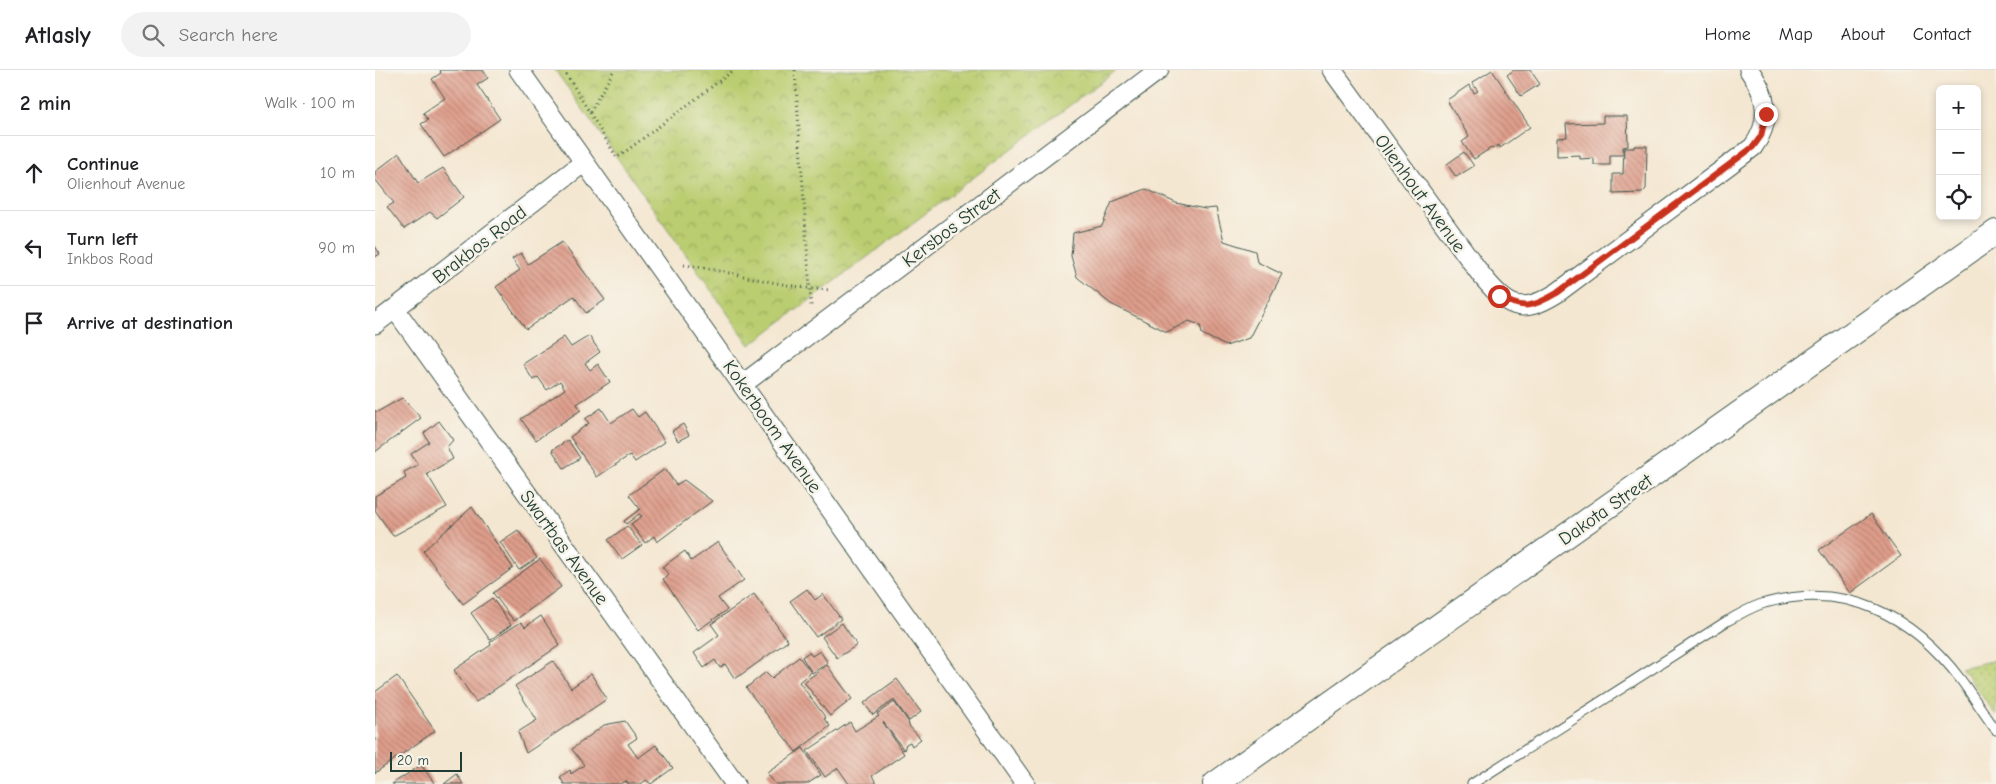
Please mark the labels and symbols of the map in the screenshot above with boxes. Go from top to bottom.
route end [1755,103,1778,126]
street label: Olienhout Avenue [1370,130,1470,257]
street label: Kersbos Street [898,183,1006,272]
street label: Brakbos Road [428,201,531,288]
route start [1488,285,1511,308]
street label: Kokerboom Avenue [718,356,826,497]
street label: Dakota Street [1555,469,1657,550]
street label: Swartbas Avenue [515,486,613,609]
scale bar [390,749,463,772]

